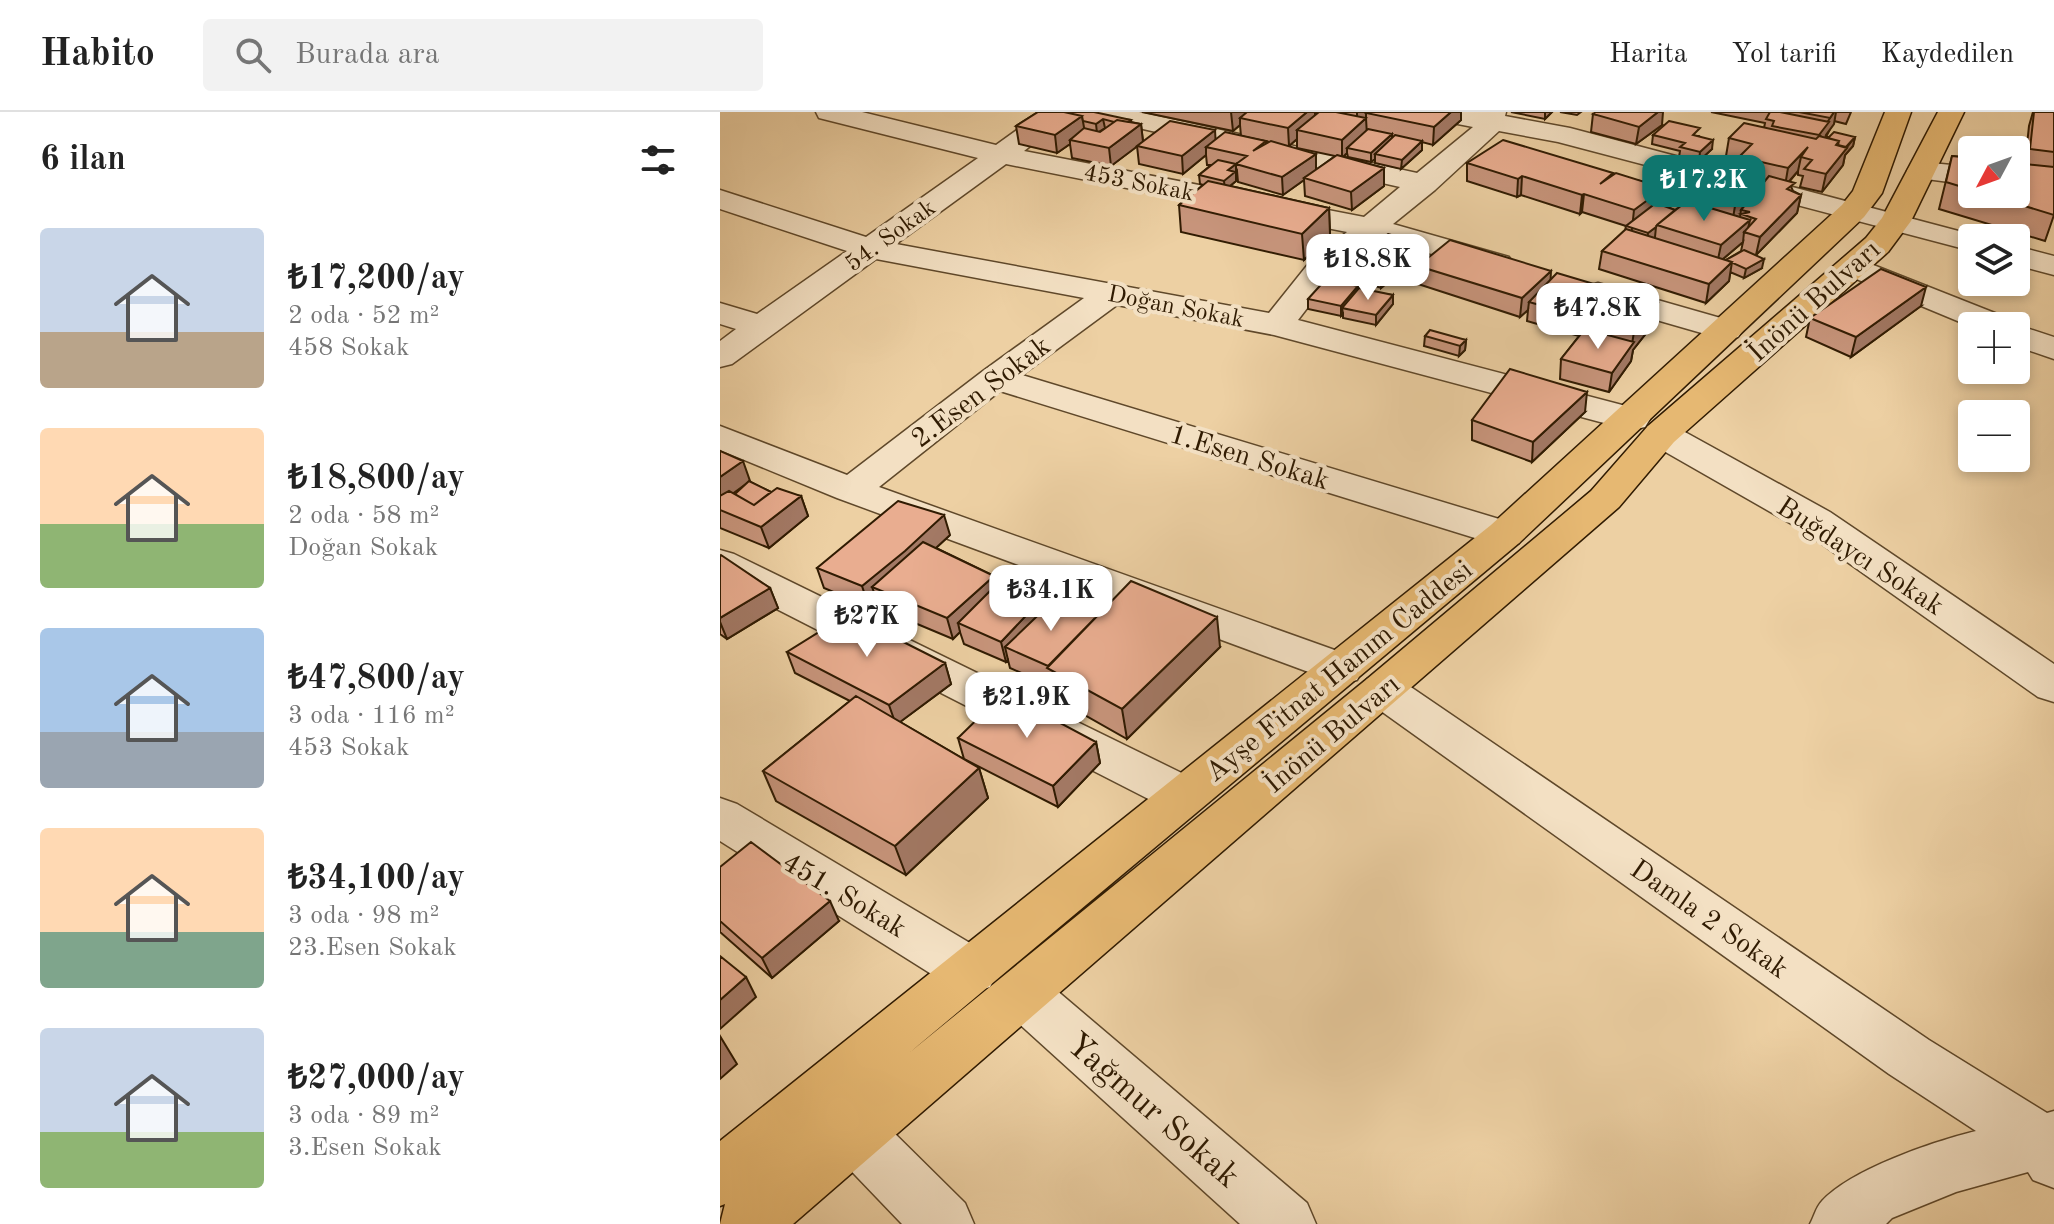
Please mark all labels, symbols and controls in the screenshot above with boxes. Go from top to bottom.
search box [203,19,763,91]
icon: search [231,33,275,77]
text: Habito [40,36,155,74]
text: Burada ara [295,40,440,70]
text: Harita [1609,41,1688,69]
text: Yol tarifi [1732,41,1837,69]
text: Kaydedilen [1881,41,2014,69]
north arrow [1958,136,2030,208]
map controls [1958,136,2030,472]
icon: filters [636,138,680,182]
text: 6 ilan [40,143,126,177]
pin: ₺17.2K [1639,155,1769,223]
street label: 453 Sokak [1081,161,1196,206]
text: ₺17.2K [1660,168,1748,194]
street label: 54. Sokak [842,196,941,277]
button: layers [1958,224,2030,296]
street label: İnönü Bulvarı [1741,233,1886,368]
pin: ₺18.8K [1303,234,1433,302]
text: ₺18.8K [1324,247,1412,273]
icon: home [104,260,200,356]
text: ₺17,200/ay [288,262,465,296]
street label: Doğan Sokak [1105,283,1246,333]
pin: ₺47.8K [1533,283,1663,351]
text: ₺47.8K [1554,296,1642,322]
text: 2 oda · 52 m² [288,303,439,329]
button: + [1958,312,2030,384]
street label: 2.Esen Sokak [907,332,1056,454]
text: 458 Sokak [288,335,409,361]
button: − [1958,400,2030,472]
street label: 1.Esen Sokak [1166,421,1332,496]
icon: home [104,460,200,556]
text: ₺18,800/ay [288,462,465,496]
street label: Buğdaycı Sokak [1771,493,1948,622]
text: 2 oda · 58 m² [288,503,439,529]
text: Doğan Sokak [288,535,438,561]
street label: Ayşe Fitnat Hanım Caddesi [1201,556,1478,788]
pin: ₺34.1K [986,565,1116,633]
text: ₺34.1K [1007,578,1095,604]
pin: ₺27K [820,591,914,659]
text: ₺27K [834,604,900,630]
icon: home [104,660,200,756]
text: ₺47,800/ay [288,662,465,696]
street label: İnönü Bulvarı [1258,668,1406,800]
pin: ₺21.9K [962,672,1092,740]
text: ₺21.9K [983,685,1071,711]
text: 3 oda · 116 m² [288,703,455,729]
text: 453 Sokak [288,735,409,761]
street label: 451. Sokak [777,849,910,944]
street label: Damla 2 Sokak [1624,856,1792,985]
icon: home [104,860,200,956]
text: ₺34,100/ay [288,862,465,896]
text: 3 oda · 98 m² [288,903,439,929]
text: 23.Esen Sokak [288,935,457,961]
street label: Yağmur Sokak [1059,1027,1245,1195]
icon: home [104,1060,200,1156]
text: ₺27,000/ay [288,1062,465,1096]
text: 3 oda · 89 m² [288,1103,439,1129]
text: 3.Esen Sokak [288,1135,442,1161]

